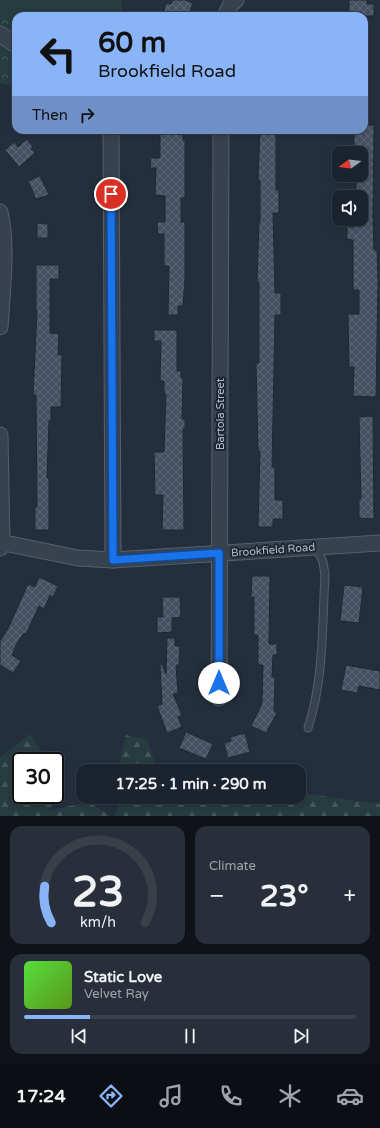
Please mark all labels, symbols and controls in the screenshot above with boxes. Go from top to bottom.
text: 60 m [98,26,166,60]
icon: left [32,28,84,80]
text: Brookfield Road [98,60,236,82]
icon: right [76,104,98,126]
text: Then [32,106,68,124]
north arrow [332,146,368,182]
map controls [332,146,368,226]
pin [94,177,128,211]
icon: arrive [100,183,122,205]
button: sound [332,190,368,226]
street label: Bartola Street [214,378,227,450]
street label: Brookfield Road [230,541,316,559]
position arrow [198,662,240,704]
speed limit sign: 30 [12,752,64,804]
text: 17:25 · 1 min · 290 m [116,775,266,793]
text: Climate [209,858,256,874]
text: 23 [71,868,124,918]
text: 23° [260,878,309,915]
text: − [209,883,225,909]
text: + [344,883,356,909]
text: km/h [80,914,115,931]
text: Static Love [84,968,162,986]
text: Velvet Ray [84,986,149,1002]
icon: previous [68,1025,90,1047]
icon: pause [179,1025,201,1047]
icon: next [290,1025,312,1047]
icon: directions [97,1082,125,1110]
icon: music [157,1082,185,1110]
icon: phone [217,1082,245,1110]
icon: climate [276,1082,304,1110]
icon: car [336,1082,364,1110]
text: 17:24 [16,1085,66,1107]

